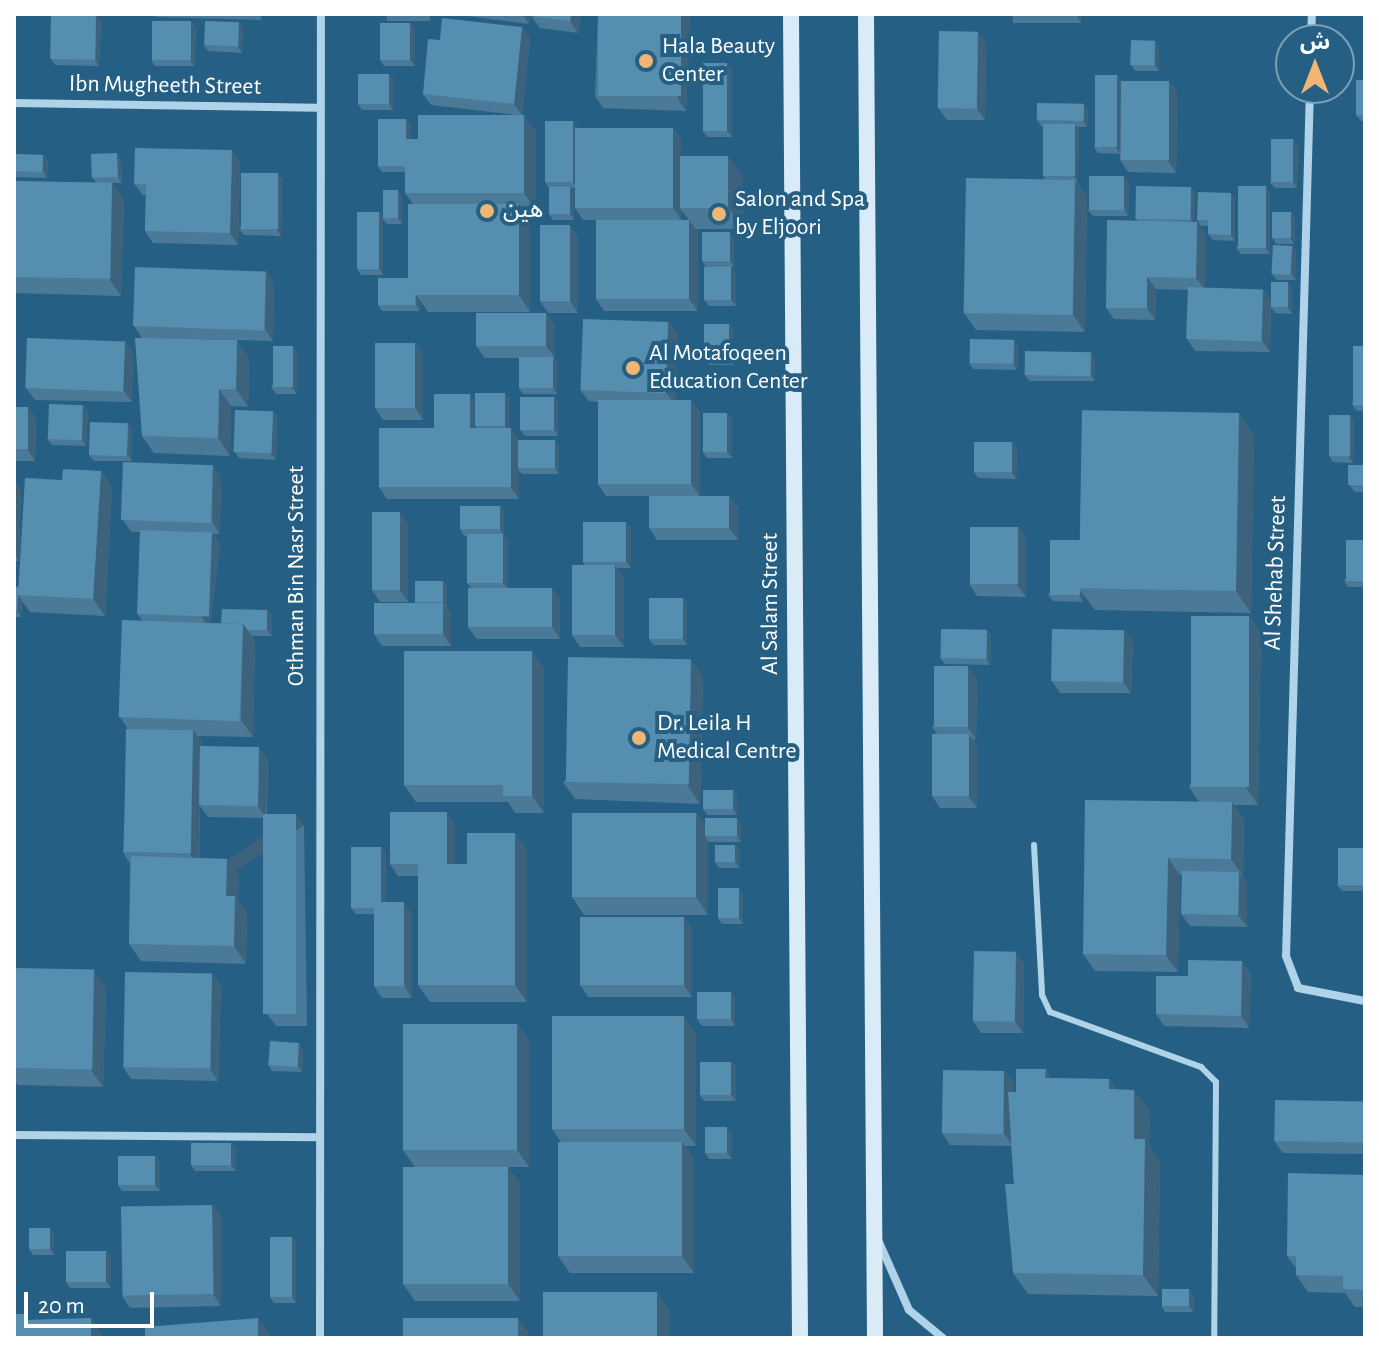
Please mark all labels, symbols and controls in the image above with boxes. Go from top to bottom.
north arrow [1275,24,1355,104]
text: ش [1300,31,1330,53]
place label: Hala Beauty Center [662,33,775,89]
marker: Hala Beauty Center [637,52,655,70]
street label: Ibn Mugheeth Street [69,70,261,102]
place label: Salon and Spa by Eljoori [735,186,865,242]
place label: هين [503,197,543,225]
marker: هين [478,202,496,220]
marker: Salon and Spa by Eljoori [710,205,728,223]
place label: Al Motafoqeen Education Center [649,340,808,396]
marker: Al Motafoqeen Education Center [624,359,642,377]
street label: Othman Bin Nasr Street [283,466,311,686]
street label: Al Shehab Street [1259,495,1293,651]
street label: Al Salam Street [757,533,785,675]
place label: Dr. Leila H Medical Centre [657,710,797,766]
marker: Dr. Leila H Medical Centre [628,727,650,749]
scale bar [28,1276,158,1326]
text: 20 m [38,1294,85,1318]

